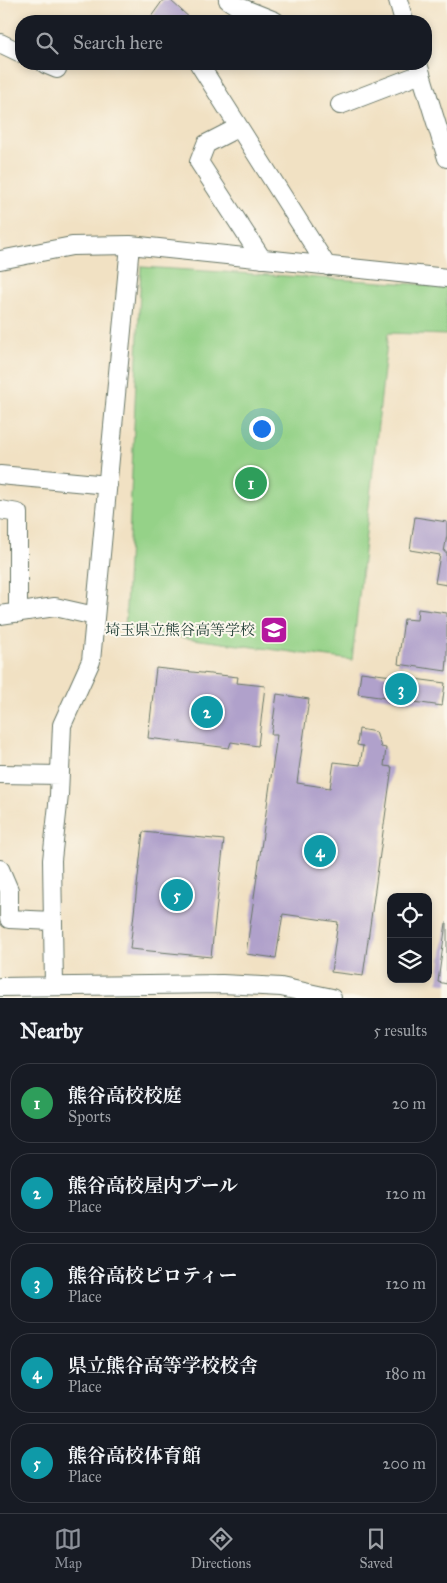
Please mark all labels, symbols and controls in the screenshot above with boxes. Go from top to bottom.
search box [15,15,432,70]
icon: search [33,29,61,57]
text: Search here [73,31,163,54]
your location [249,416,275,442]
pin: 1 [235,464,267,502]
school or university icon: 埼玉県立熊谷高等学校 [259,615,289,645]
place label: 埼玉県立熊谷高等学校 [105,621,255,639]
pin: 3 [385,670,417,708]
pin: 2 [191,693,223,731]
pin: 4 [304,832,336,870]
pin: 5 [161,876,193,914]
map controls [387,893,432,983]
button: locate [387,893,432,938]
button: layers [387,938,432,983]
text: Nearby [20,1018,83,1044]
text: 5 results [373,1021,427,1040]
text: 熊谷高校校庭 [68,1084,182,1107]
text: 1 [34,1094,40,1113]
text: 20 m [392,1094,426,1113]
text: Sports [68,1107,111,1126]
text: 熊谷高校屋内プール [68,1174,238,1197]
text: 2 [33,1184,41,1203]
text: 120 m [386,1184,426,1203]
text: Place [68,1197,102,1216]
text: 熊谷高校ピロティー [68,1264,237,1287]
text: 3 [34,1274,40,1293]
text: 120 m [386,1274,426,1293]
text: Place [68,1287,102,1306]
text: 県立熊谷高等学校校舎 [68,1354,258,1377]
text: 4 [33,1364,41,1383]
text: 180 m [385,1364,426,1383]
text: Place [68,1377,102,1396]
text: 熊谷高校体育館 [68,1444,201,1467]
text: 5 [33,1454,41,1473]
text: 200 m [383,1454,426,1473]
text: Place [68,1467,102,1486]
tab: Map [54,1525,82,1572]
tab: Directions [191,1525,251,1572]
tab: Saved [360,1525,393,1572]

